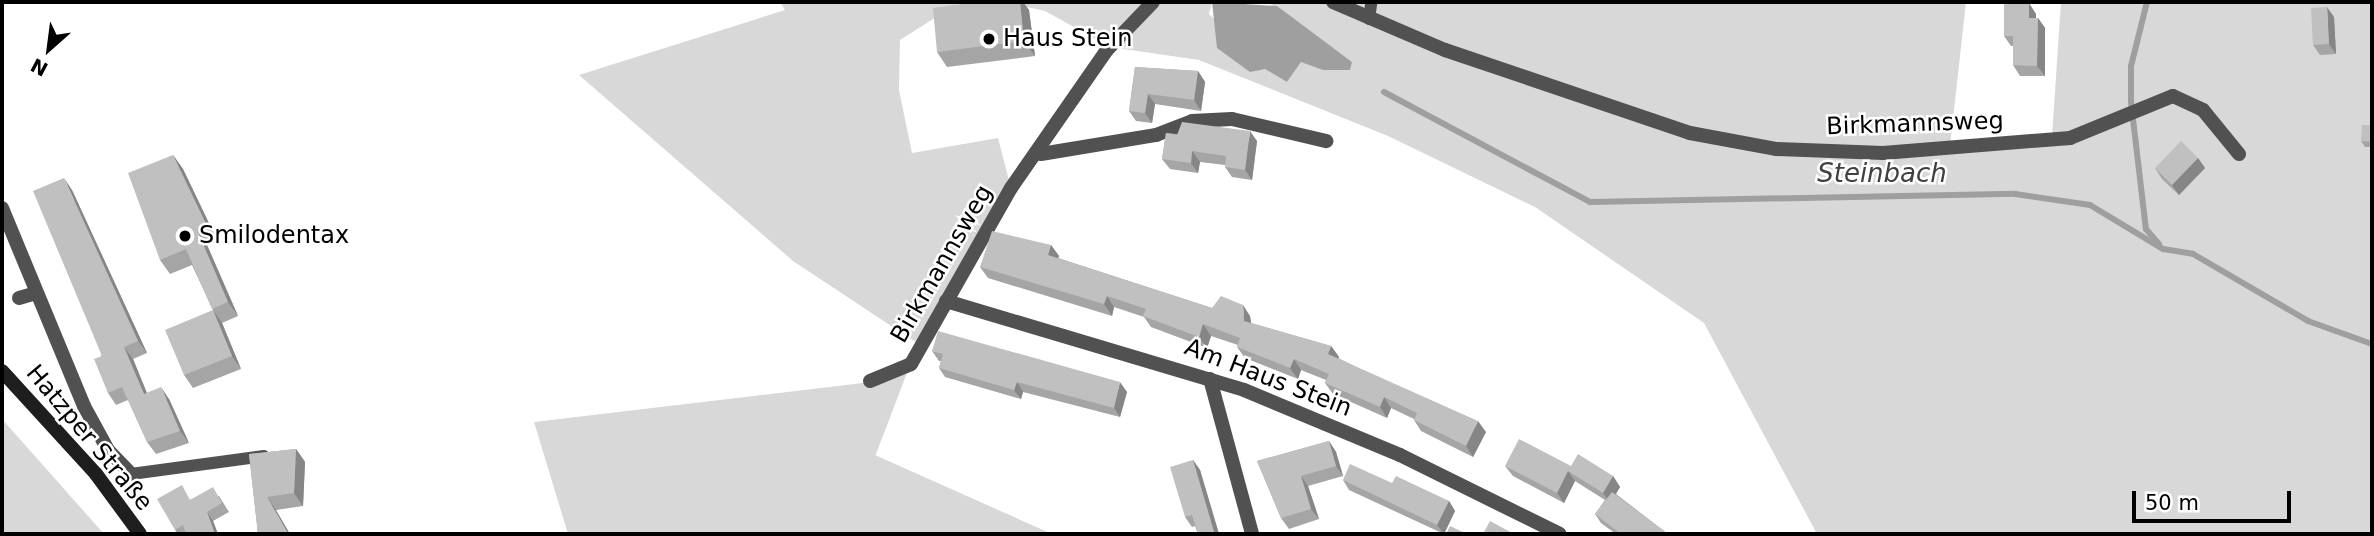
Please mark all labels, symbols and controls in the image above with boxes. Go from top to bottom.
north arrow [14,14,84,84]
place label: Haus Stein [1003,25,1132,53]
marker: Haus Stein [981,31,997,47]
text: N [27,54,51,81]
street label: Birkmannsweg [1826,107,2004,141]
water label: Steinbach [1817,158,1947,190]
street label: Birkmannsweg [885,180,999,348]
place label: Smilodentax [199,222,349,250]
marker: Smilodentax [177,228,193,244]
street label: Am Haus Stein [1180,333,1356,423]
street label: Hatzper Straße [20,359,158,517]
scale bar [2136,476,2295,520]
text: 50 m [2145,491,2199,515]

